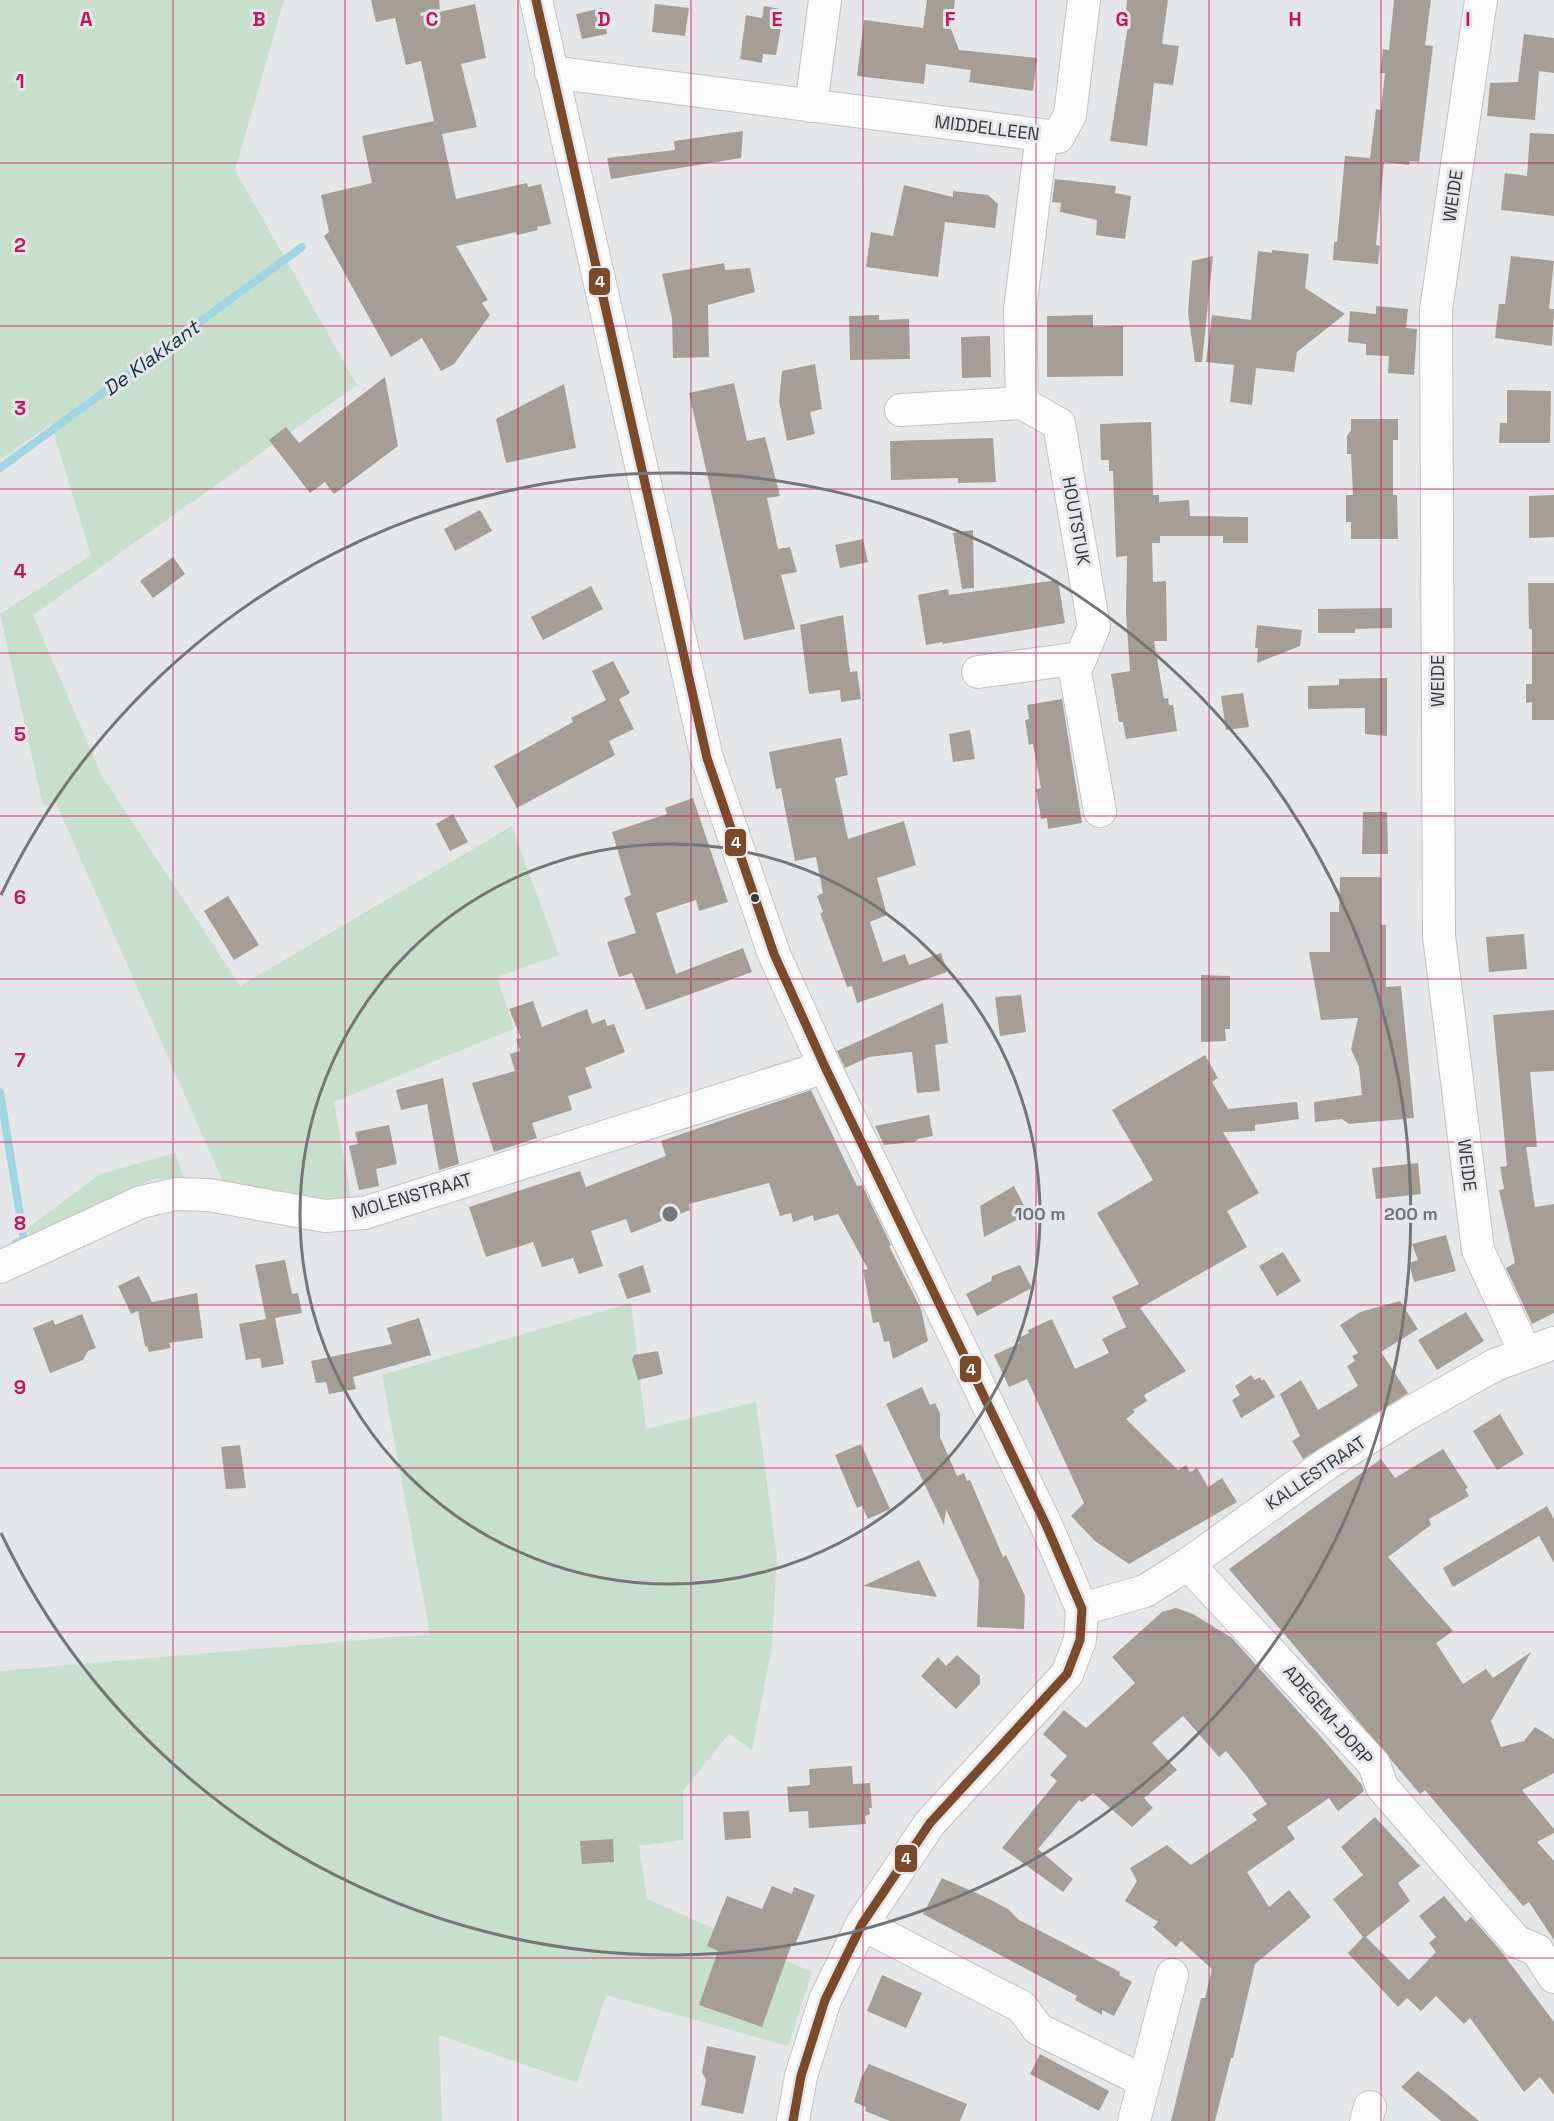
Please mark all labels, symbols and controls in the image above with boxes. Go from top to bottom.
text: A [80,6,93,32]
text: B [252,6,266,32]
text: C [426,6,439,32]
text: D [597,6,611,32]
text: E [771,6,783,32]
text: F [945,6,956,32]
text: G [1115,6,1129,32]
text: H [1288,6,1302,32]
text: I [1465,6,1471,32]
text: 1 [15,68,25,94]
street label: MIDDELLEEN [933,110,1041,145]
street label: WEIDE [1437,168,1468,223]
text: 2 [14,232,26,258]
line badge: 4 [588,267,611,296]
text: 4 [595,271,605,292]
water label: De Klakkant [98,313,206,402]
text: 3 [14,395,26,421]
street label: HOUTSTUK [1057,475,1096,567]
text: 4 [14,558,27,584]
street label: WEIDE [1426,655,1449,707]
text: 5 [14,721,26,747]
line badge: 4 [724,828,747,857]
text: 4 [731,832,741,853]
text: 6 [14,884,26,910]
unlabelled marker [749,892,761,904]
text: 7 [14,1047,26,1073]
street label: WEIDE [1453,1138,1482,1192]
street label: MOLENSTRAAT [349,1167,475,1224]
text: 100 m [1014,1202,1066,1225]
text: 200 m [1384,1202,1438,1225]
centre of rings [660,1204,680,1224]
text: 8 [14,1210,26,1236]
line badge: 4 [959,1355,982,1383]
text: 4 [966,1359,976,1380]
text: 9 [14,1374,26,1400]
street label: KALLESTRAAT [1261,1430,1371,1515]
street label: ADEGEM-DORP [1279,1660,1378,1770]
line badge: 4 [894,1844,918,1873]
text: 4 [901,1848,911,1869]

